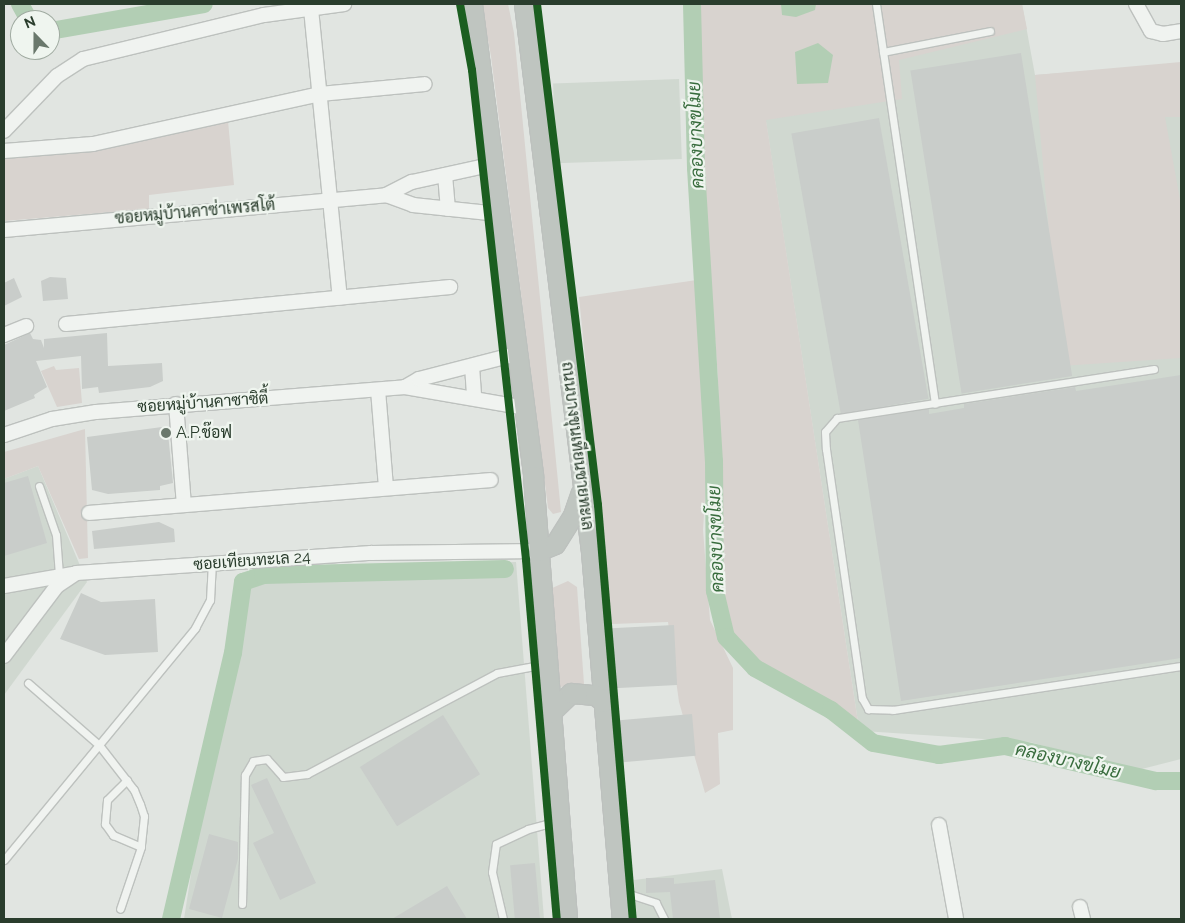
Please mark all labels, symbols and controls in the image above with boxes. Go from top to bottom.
north arrow [10,10,60,60]
text: N [22,13,38,31]
water label: คลองบางขโมย [683,81,709,189]
street label: ซอยหมู่บ้านคาซ่าเพรสโต้ [114,195,276,229]
street label: ถนนบางขุนเทียนชายทะเล [557,361,597,531]
street label: ซอยหมู่บ้านคาซาซิตี้ [137,389,269,417]
place label: A.P.ช๊อฟ [176,423,232,443]
marker: A.P.ช๊อฟ [160,427,172,439]
water label: คลองบางขโมย [703,485,729,593]
street label: ซอยเทียนทะเล 24 [193,547,311,575]
water label: คลองบางขโมย [1013,738,1123,784]

